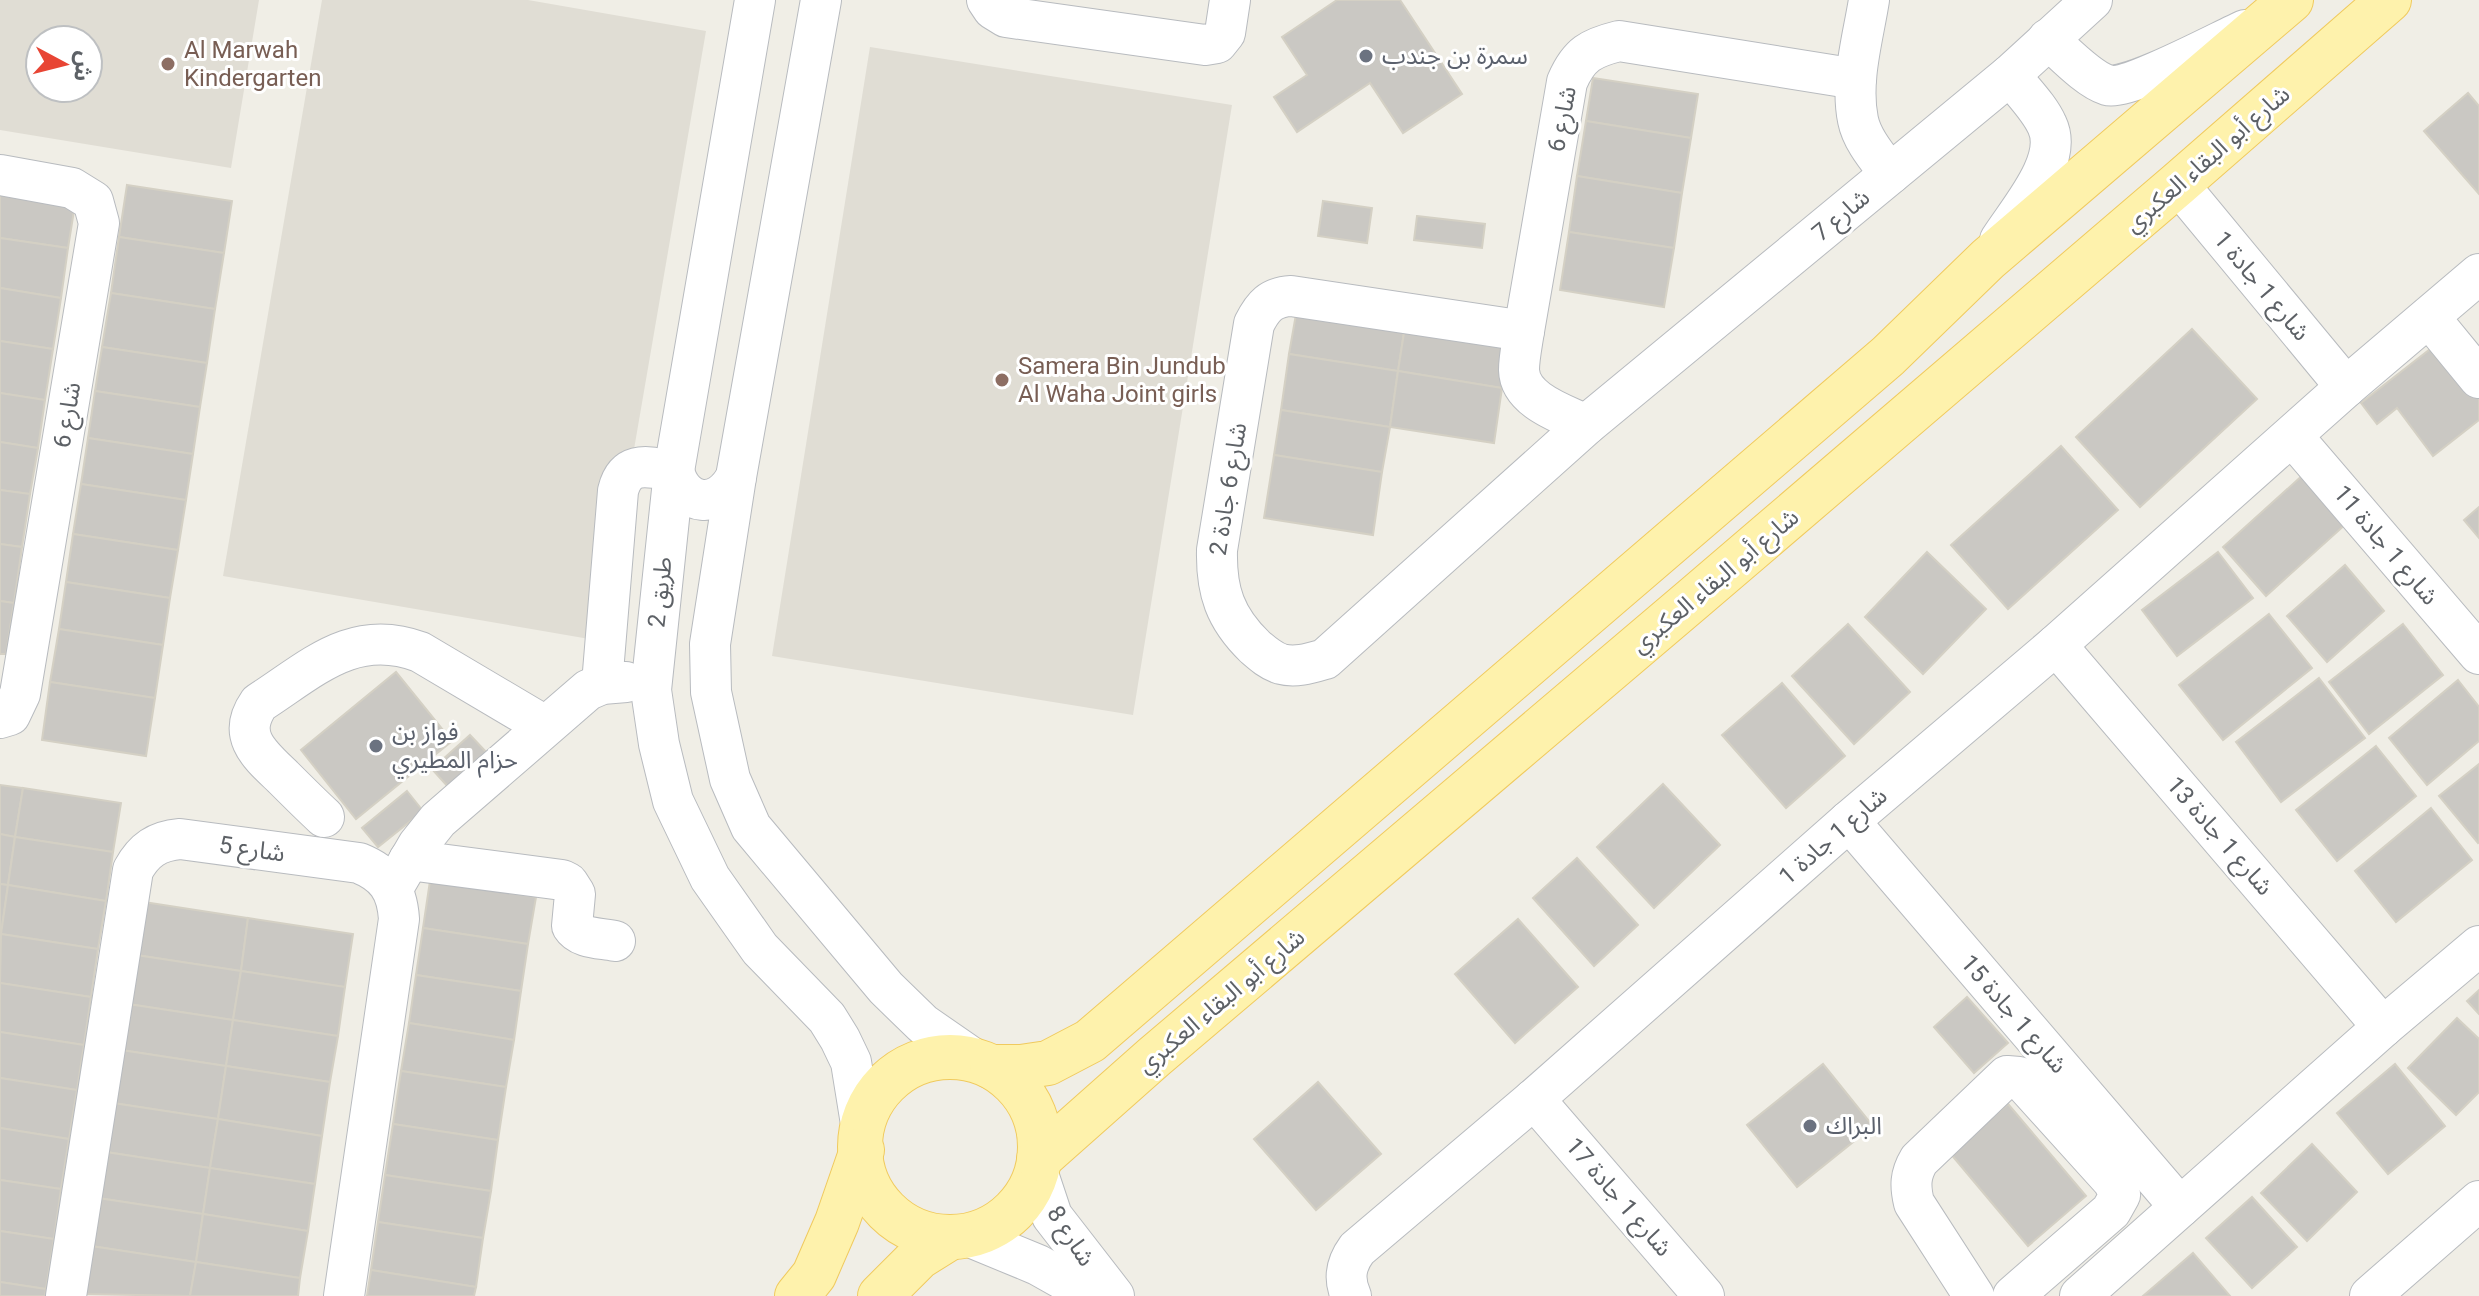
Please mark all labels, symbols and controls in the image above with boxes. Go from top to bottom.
north arrow [24,24,104,104]
place label: Al Marwah Kindergarten [184,36,321,92]
place label: سمرة بن جندب [1382,42,1528,70]
marker: سمرة بن جندب [1357,47,1375,65]
text: ش [69,50,98,83]
marker: Al Marwah Kindergarten [159,55,177,73]
street label: شارع أبو البقاء العكبري [2117,78,2298,242]
street label: شارع 6 [1542,84,1585,155]
street label: شارع 7 [1807,183,1877,249]
street label: شارع 1 جادة 1 [2206,226,2316,348]
place label: Samera Bin Jundub Al Waha Joint girls [1018,352,1226,408]
marker: Samera Bin Jundub Al Waha Joint girls [993,371,1011,389]
street label: شارع 6 [47,380,89,451]
street label: شارع 6 جادة 2 [1204,421,1255,558]
street label: شارع 1 جادة 11 [2326,480,2444,612]
street label: شارع أبو البقاء العكبري [1624,501,1807,663]
street label: طريق 2 [642,555,679,629]
place label: فواز بن حزام المطيري [392,718,518,779]
marker: فواز بن حزام المطيري [367,737,385,755]
street label: شارع 1 جادة 13 [2159,771,2279,903]
street label: شارع 1 جادة 1 [1773,781,1895,893]
street label: شارع 5 [217,831,287,870]
street label: شارع أبو البقاء العكبري [1130,921,1313,1083]
street label: شارع 1 جادة 15 [1953,949,2073,1081]
place label: البراك [1826,1112,1882,1140]
marker: البراك [1801,1117,1819,1135]
street label: شارع 1 جادة 17 [1558,1132,1678,1264]
street label: شارع 8 [1039,1201,1101,1273]

